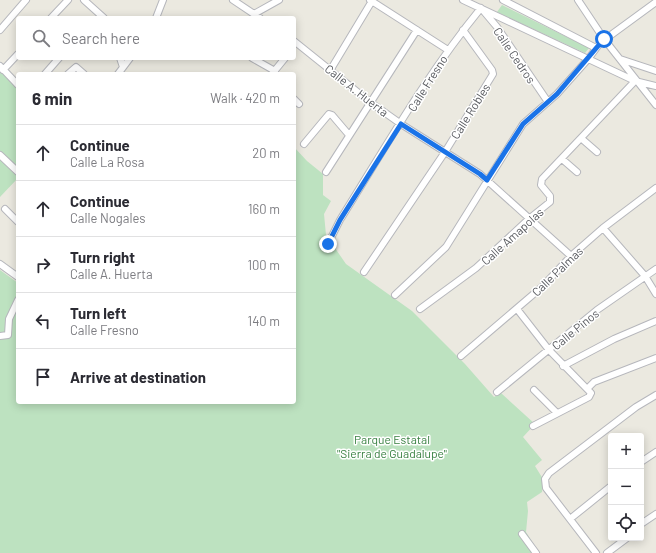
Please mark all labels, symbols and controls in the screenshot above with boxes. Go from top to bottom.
search box [16,16,296,60]
street label: Calle Cedros [491,24,539,86]
icon: search [30,27,52,49]
text: Search here [62,29,140,47]
route start [595,30,613,48]
street label: Calle Fresno [404,52,450,114]
street label: Calle A. Huerta [323,61,391,119]
street label: Calle Robles [447,80,493,141]
text: 6 min [32,88,72,108]
text: Walk · 420 m [210,90,280,106]
text: Continue [70,136,130,154]
icon: ahead [32,142,54,164]
text: 20 m [252,145,280,161]
text: Calle La Rosa [70,154,144,170]
text: Continue [70,192,130,210]
icon: ahead [32,198,54,220]
text: 160 m [248,201,280,217]
street label: Calle Amapolas [478,204,546,268]
text: Calle Nogales [70,210,145,226]
route end [319,235,337,253]
street label: Calle Palmas [529,243,586,299]
text: Turn right [70,248,135,266]
icon: right [32,254,54,276]
text: 100 m [247,257,280,273]
text: Calle A. Huerta [70,266,153,282]
text: Turn left [70,304,126,322]
street label: Calle Pinos [549,306,602,352]
icon: left [32,310,54,332]
text: 140 m [248,313,280,329]
text: Calle Fresno [70,322,139,338]
icon: arrive [32,366,54,388]
text: Arrive at destination [70,368,206,386]
park label: Parque Estatal "Sierra de Guadalupe" [337,432,447,460]
map controls [608,433,644,541]
button: + [608,433,644,469]
button: − [608,469,644,505]
button: locate [608,505,644,541]

